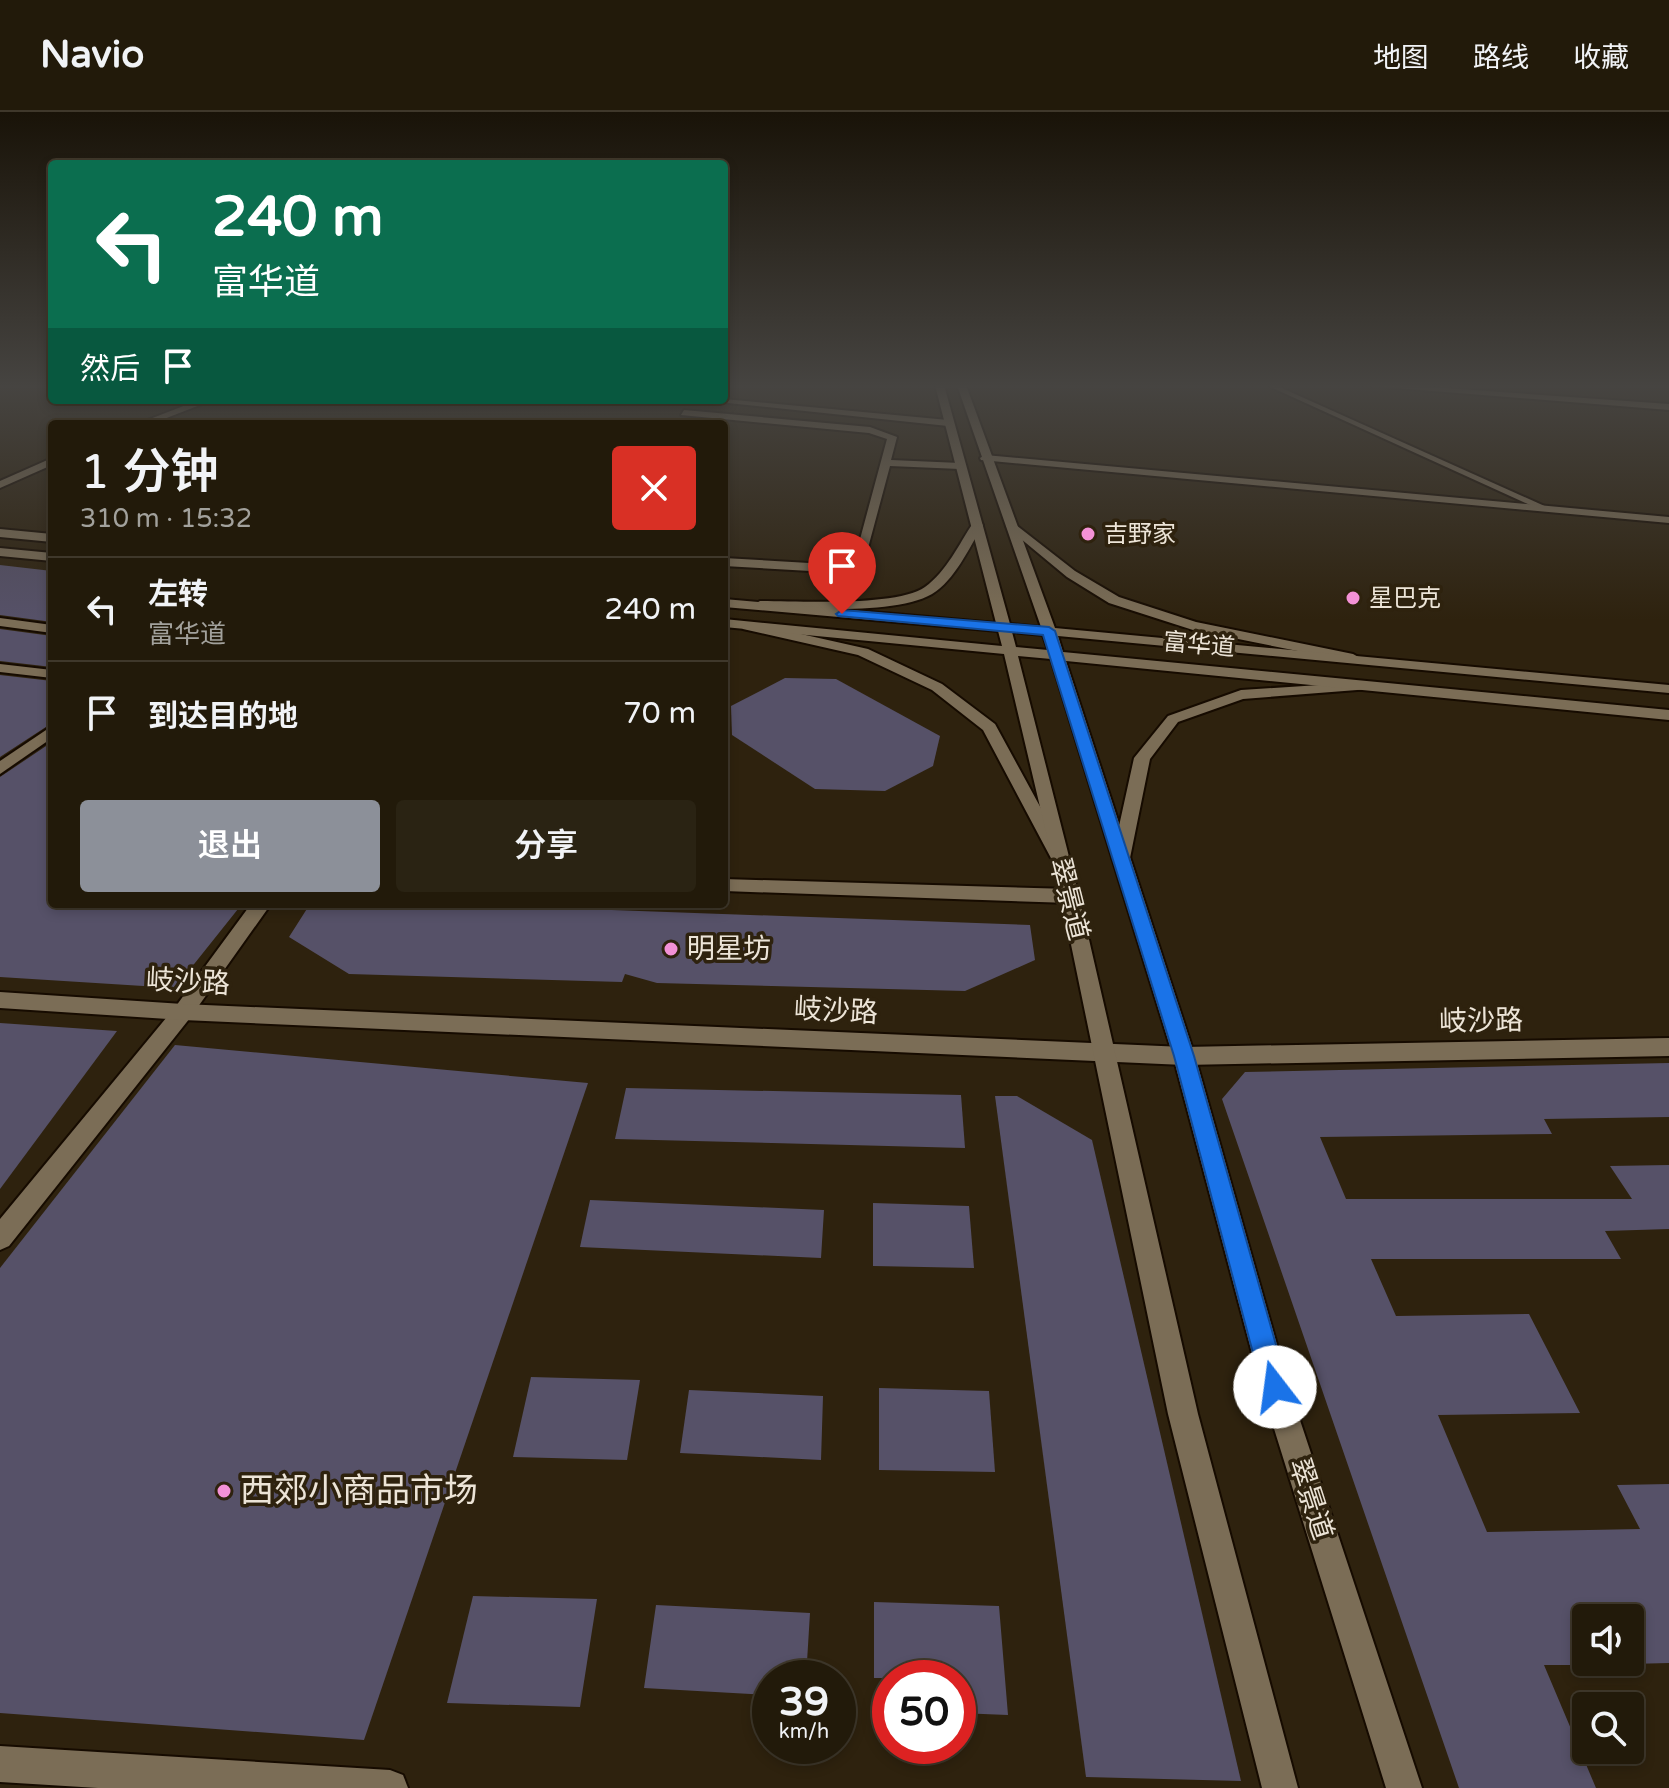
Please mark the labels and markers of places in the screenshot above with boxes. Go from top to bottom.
place label: 吉野家 [1104,520,1176,549]
marker: 吉野家 [1079,525,1097,543]
pin [808,532,876,614]
place label: 星巴克 [1369,584,1441,613]
marker: 星巴克 [1344,589,1362,607]
place label: 明星坊 [687,932,771,966]
marker: 明星坊 [662,940,680,958]
place label: 西郊小商品市场 [240,1471,478,1512]
marker: 西郊小商品市场 [215,1482,233,1500]

